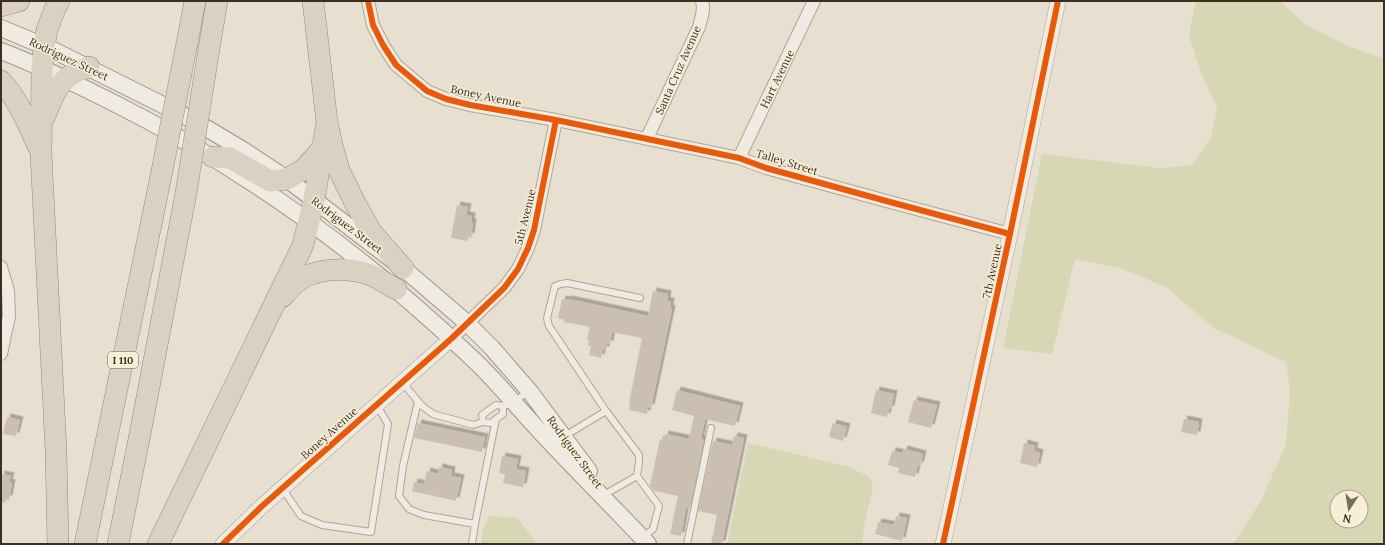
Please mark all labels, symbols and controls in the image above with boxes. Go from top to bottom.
street label: Santa Cruz Avenue [652,23,704,117]
street label: Rodriguez Street [27,34,112,84]
street label: Hart Avenue [757,47,797,111]
street label: Boney Avenue [449,82,523,110]
street label: Talley Street [754,146,820,178]
street label: 5th Avenue [511,188,539,246]
street label: Rodriguez Street [308,194,386,257]
street label: 7th Avenue [979,242,1005,300]
road number: I 110 [108,352,138,368]
street label: Boney Avenue [298,404,360,462]
street label: Rodriguez Street [544,413,606,492]
north arrow [1329,489,1369,529]
text: N [1341,511,1353,527]

